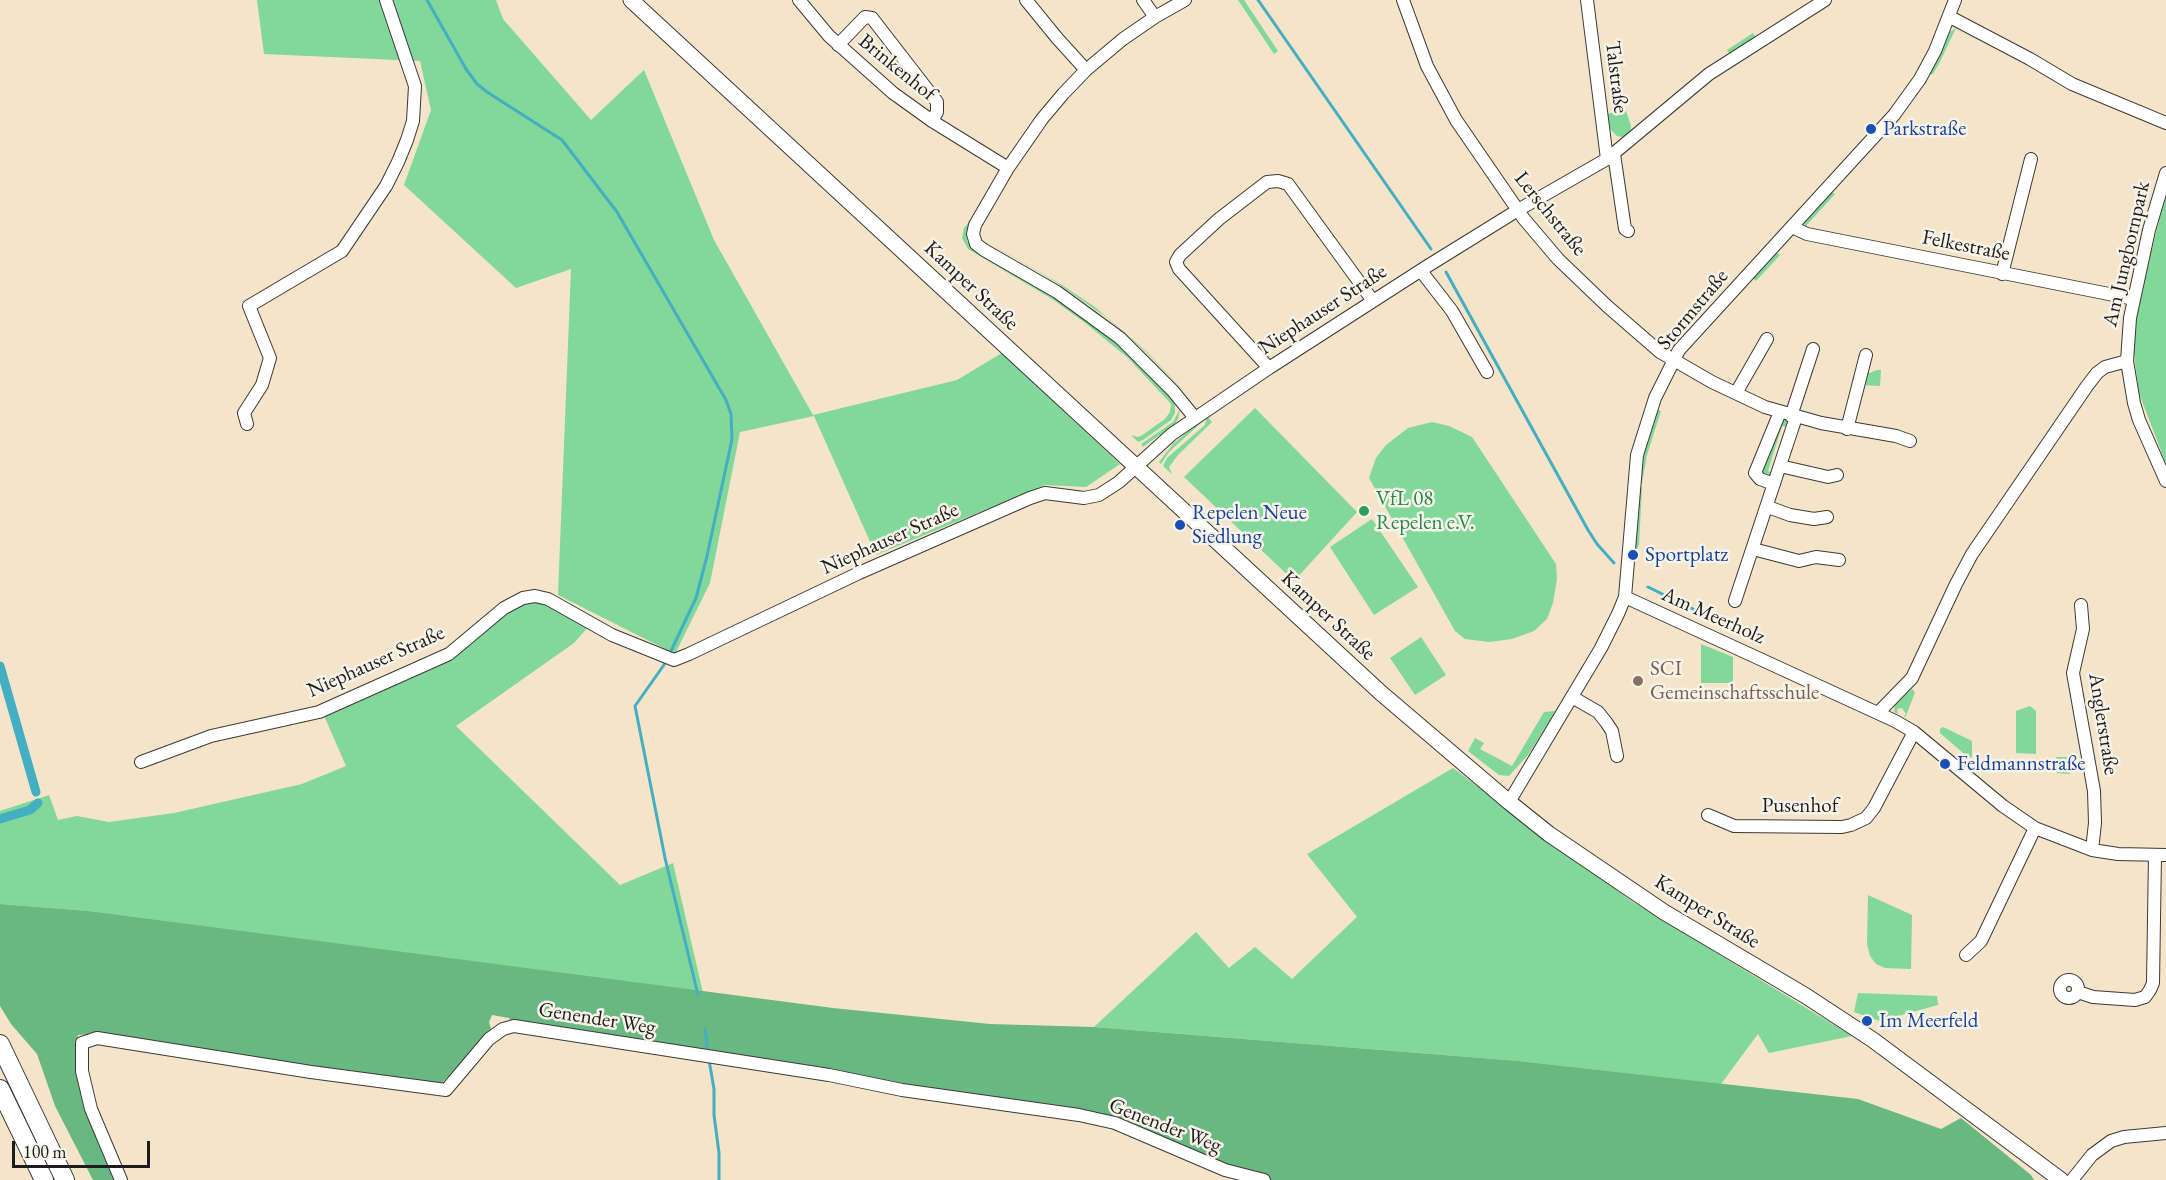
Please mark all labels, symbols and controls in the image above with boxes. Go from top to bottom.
street label: Brinkenhof [853,29,941,107]
street label: Talstraße [1599,39,1633,115]
place label: Parkstraße [1883,116,1966,142]
marker: Parkstraße [1864,122,1878,136]
street label: Lerschstraße [1508,167,1592,261]
street label: Am Jungbornpark [2098,179,2156,329]
street label: Felkestraße [1920,225,2012,267]
street label: Kamper Straße [919,236,1023,336]
street label: Niephauser Straße [1254,259,1392,361]
street label: Stormstraße [1652,264,1734,356]
place label: VfL 08 Repelen e.V. [1376,486,1475,536]
street label: Niephauser Straße [817,497,963,581]
place label: Repelen Neue Siedlung [1192,500,1307,550]
marker: VfL 08 Repelen e.V. [1357,504,1371,518]
marker: Repelen Neue Siedlung [1173,518,1187,532]
place label: Sportplatz [1645,542,1728,568]
marker: Sportplatz [1626,548,1640,562]
street label: Kamper Straße [1276,566,1380,666]
street label: Am Meerholz [1657,582,1769,650]
street label: Niephauser Straße [303,620,449,704]
place label: SCI Gemeinschaftsschule [1650,656,1819,706]
street label: Anglerstraße [2083,671,2123,777]
marker: SCI Gemeinschaftsschule [1631,674,1645,688]
place label: Feldmannstraße [1957,751,2085,777]
marker: Feldmannstraße [1938,757,1952,771]
street label: Pusenhof [1762,793,1838,819]
street label: Kamper Straße [1650,870,1764,954]
street label: Genender Weg [537,997,657,1041]
place label: Im Meerfeld [1879,1008,1978,1034]
marker: Im Meerfeld [1860,1014,1874,1028]
street label: Genender Weg [1105,1093,1225,1159]
scale bar [15,1129,153,1167]
text: 100 m [23,1140,67,1163]

